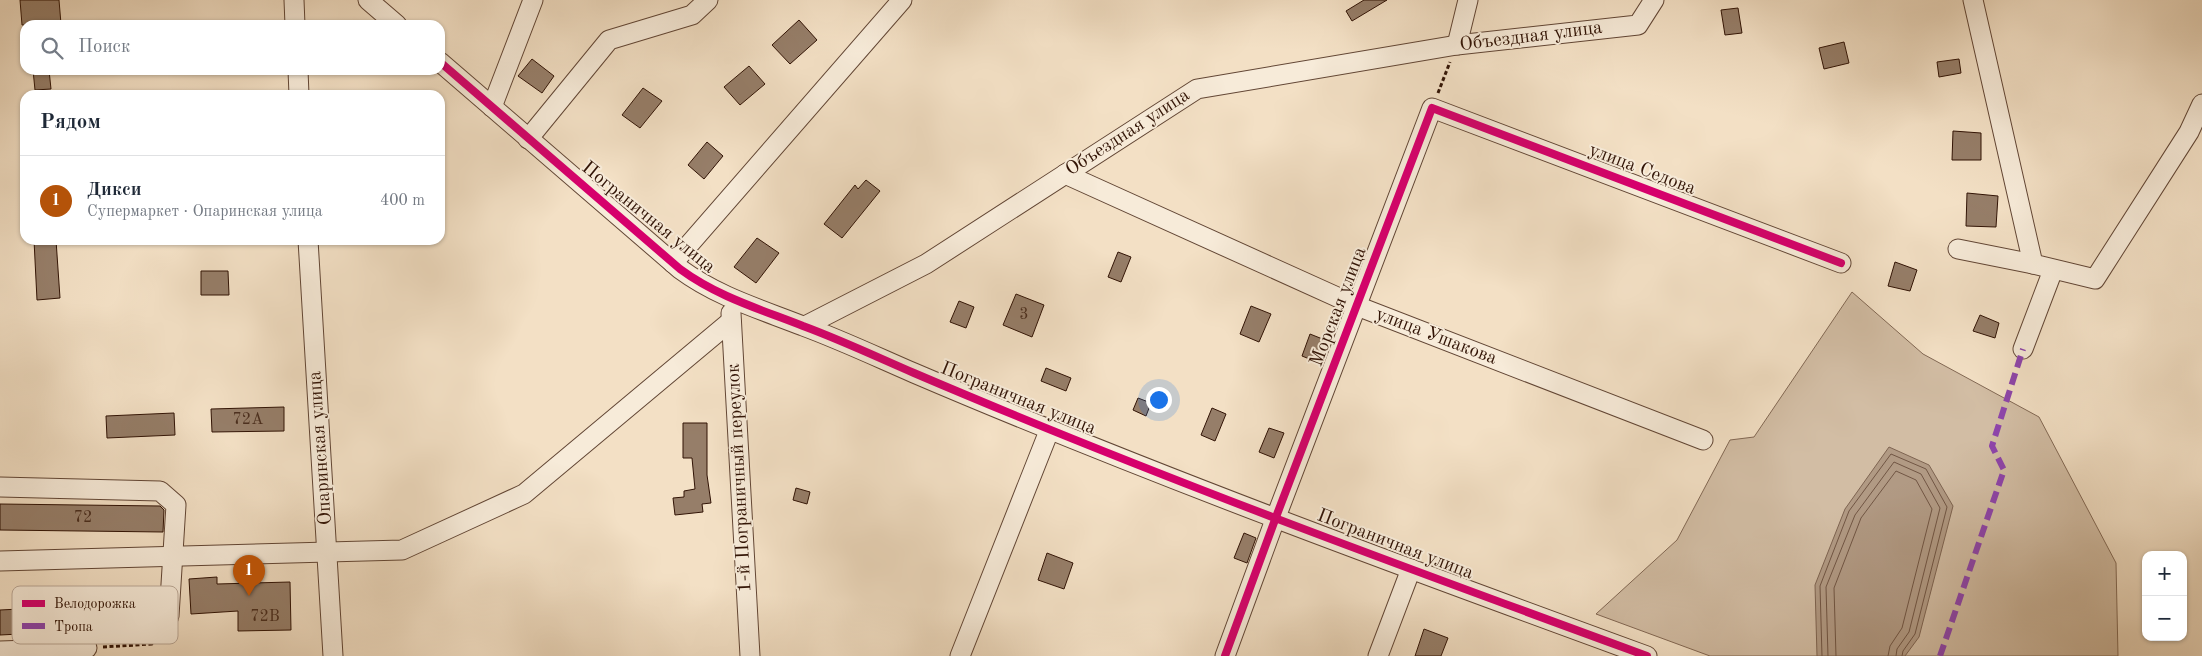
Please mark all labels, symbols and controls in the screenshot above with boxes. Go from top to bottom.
street label: Объездная улица [1459,19,1604,55]
search box [20,20,445,75]
icon: search [38,34,66,62]
text: Поиск [78,38,130,57]
street label: Объездная улица [1063,86,1194,180]
text: Рядом [40,112,101,133]
street label: улица Седова [1586,141,1699,199]
street label: Пограничная улица [578,158,719,278]
text: Дикси [87,181,142,200]
text: 1 [51,193,61,209]
text: 400 m [380,193,425,209]
text: Супермаркет · Опаринская улица [87,204,323,220]
street label: Морская улица [1308,244,1371,369]
street label: улица Ушакова [1373,305,1500,369]
house number: 3 [1019,307,1029,323]
street label: Пограничная улица [938,359,1099,439]
street label: 1-й Пограничный переулок [724,363,755,593]
street label: Опаринская улица [306,370,336,526]
your location [1146,387,1172,413]
house number: 72А [233,412,263,428]
street label: Пограничная улица [1314,506,1476,584]
house number: 72 [74,510,92,526]
map controls [2142,551,2187,641]
button: + [2142,551,2187,596]
pin: 1 [233,555,265,596]
legend [12,586,178,644]
button: − [2142,596,2187,641]
text: Велодорожка [54,597,136,611]
house number: 72В [250,609,280,625]
text: Тропа [54,620,93,634]

